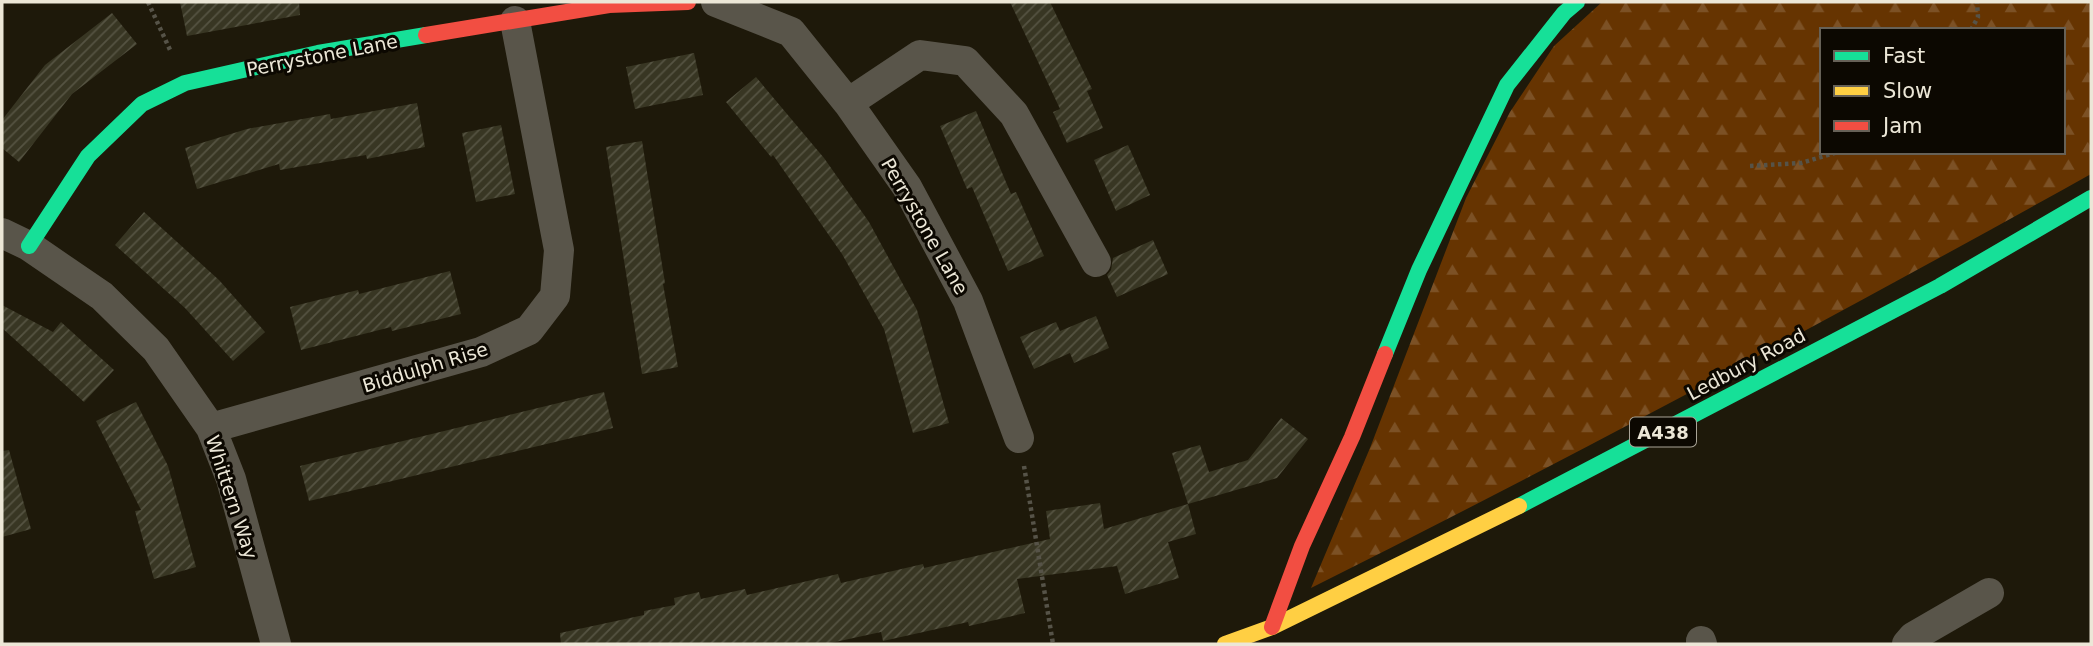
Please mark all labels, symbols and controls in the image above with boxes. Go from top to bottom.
legend [1820,28,2065,154]
street label: Perrystone Lane [244,30,400,80]
text: Fast [1883,44,1925,68]
text: Slow [1883,79,1932,103]
text: Jam [1881,114,1923,138]
street label: Perrystone Lane [877,154,973,298]
street label: Ledbury Road [1683,324,1809,404]
street label: Biddulph Rise [360,337,490,397]
road number: A438 [1630,418,1696,446]
street label: Whittern Way [202,432,262,562]

